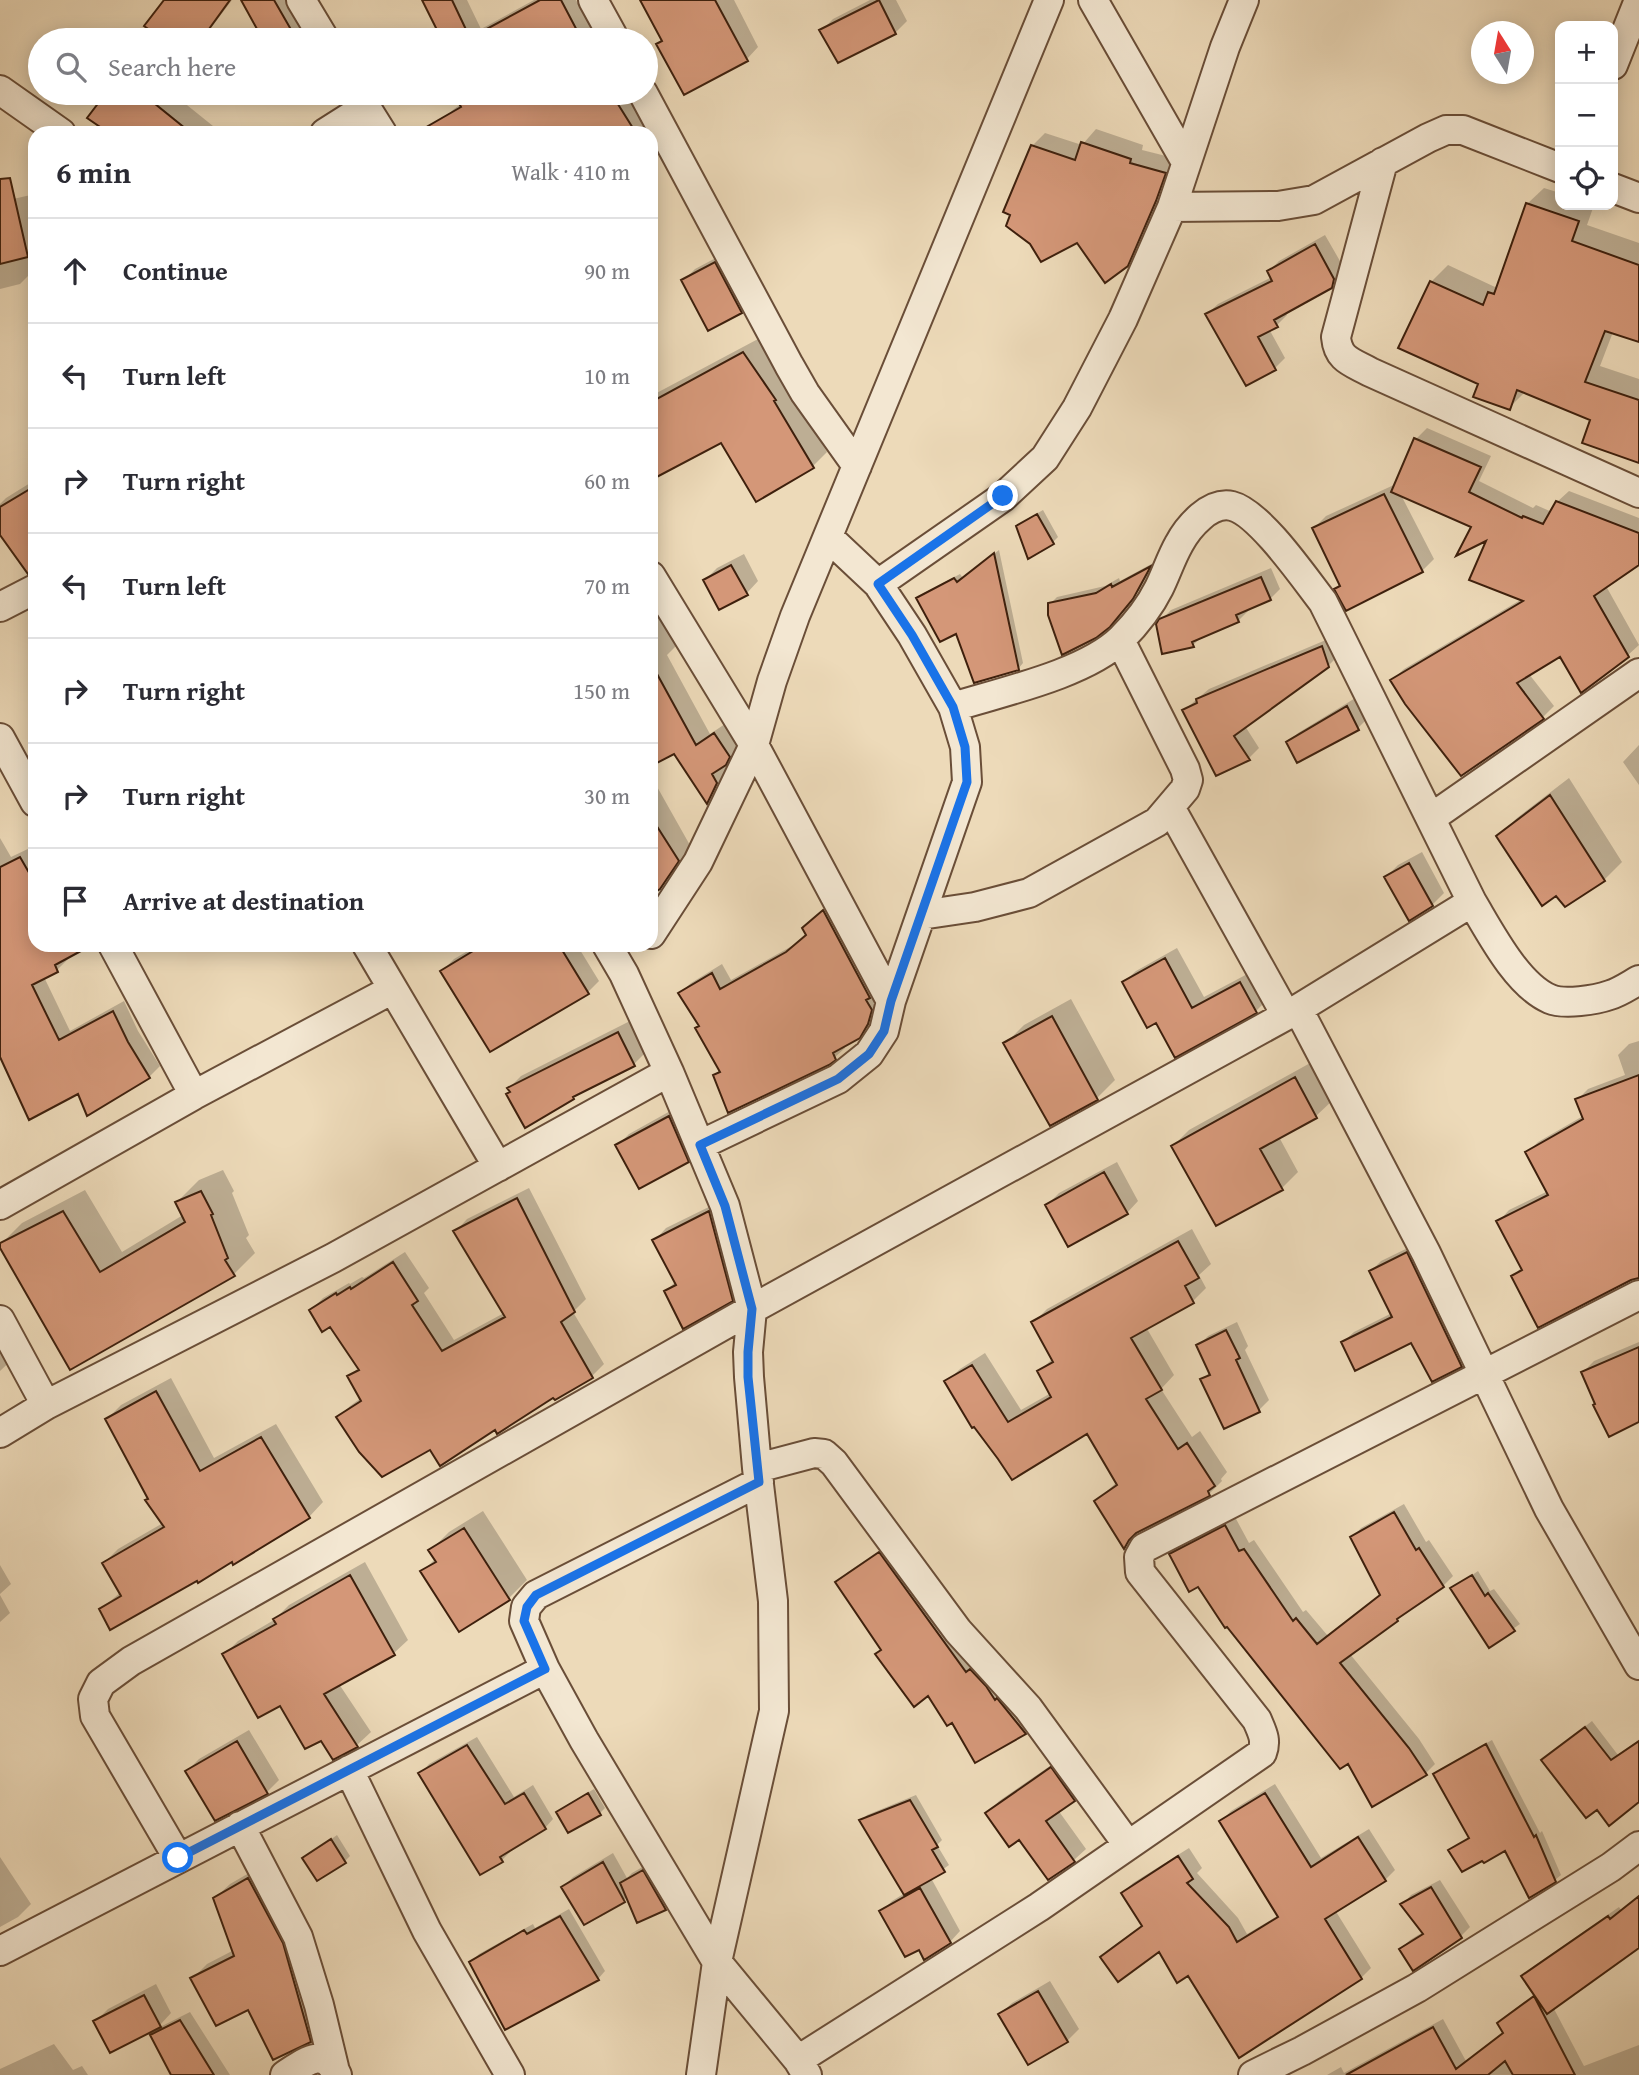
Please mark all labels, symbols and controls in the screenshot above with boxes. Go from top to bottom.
north arrow [1471,21,1534,84]
map controls [1555,21,1618,210]
button: + [1555,21,1618,84]
search box [28,28,658,105]
text: Search here [108,47,236,86]
icon: search [52,48,90,86]
button: − [1555,84,1618,147]
button: locate [1555,147,1618,210]
text: 6 min [56,150,131,194]
text: Walk · 410 m [511,155,630,188]
text: Continue [123,251,228,290]
icon: ahead [56,252,94,290]
text: 90 m [584,254,630,287]
text: Turn left [123,356,226,395]
icon: left [56,357,94,395]
text: 10 m [584,359,630,392]
text: Turn right [123,461,245,500]
icon: right [56,462,94,500]
text: 60 m [584,464,630,497]
route end [987,480,1018,511]
text: Turn left [123,566,226,605]
icon: left [56,567,94,605]
text: 70 m [584,569,630,602]
text: Turn right [123,671,245,710]
icon: right [56,672,94,710]
text: 150 m [573,674,630,707]
text: Turn right [123,776,245,815]
icon: right [56,777,94,815]
text: 30 m [584,779,630,812]
text: Arrive at destination [123,881,364,920]
icon: arrive [56,882,94,920]
route start [162,1842,193,1873]

